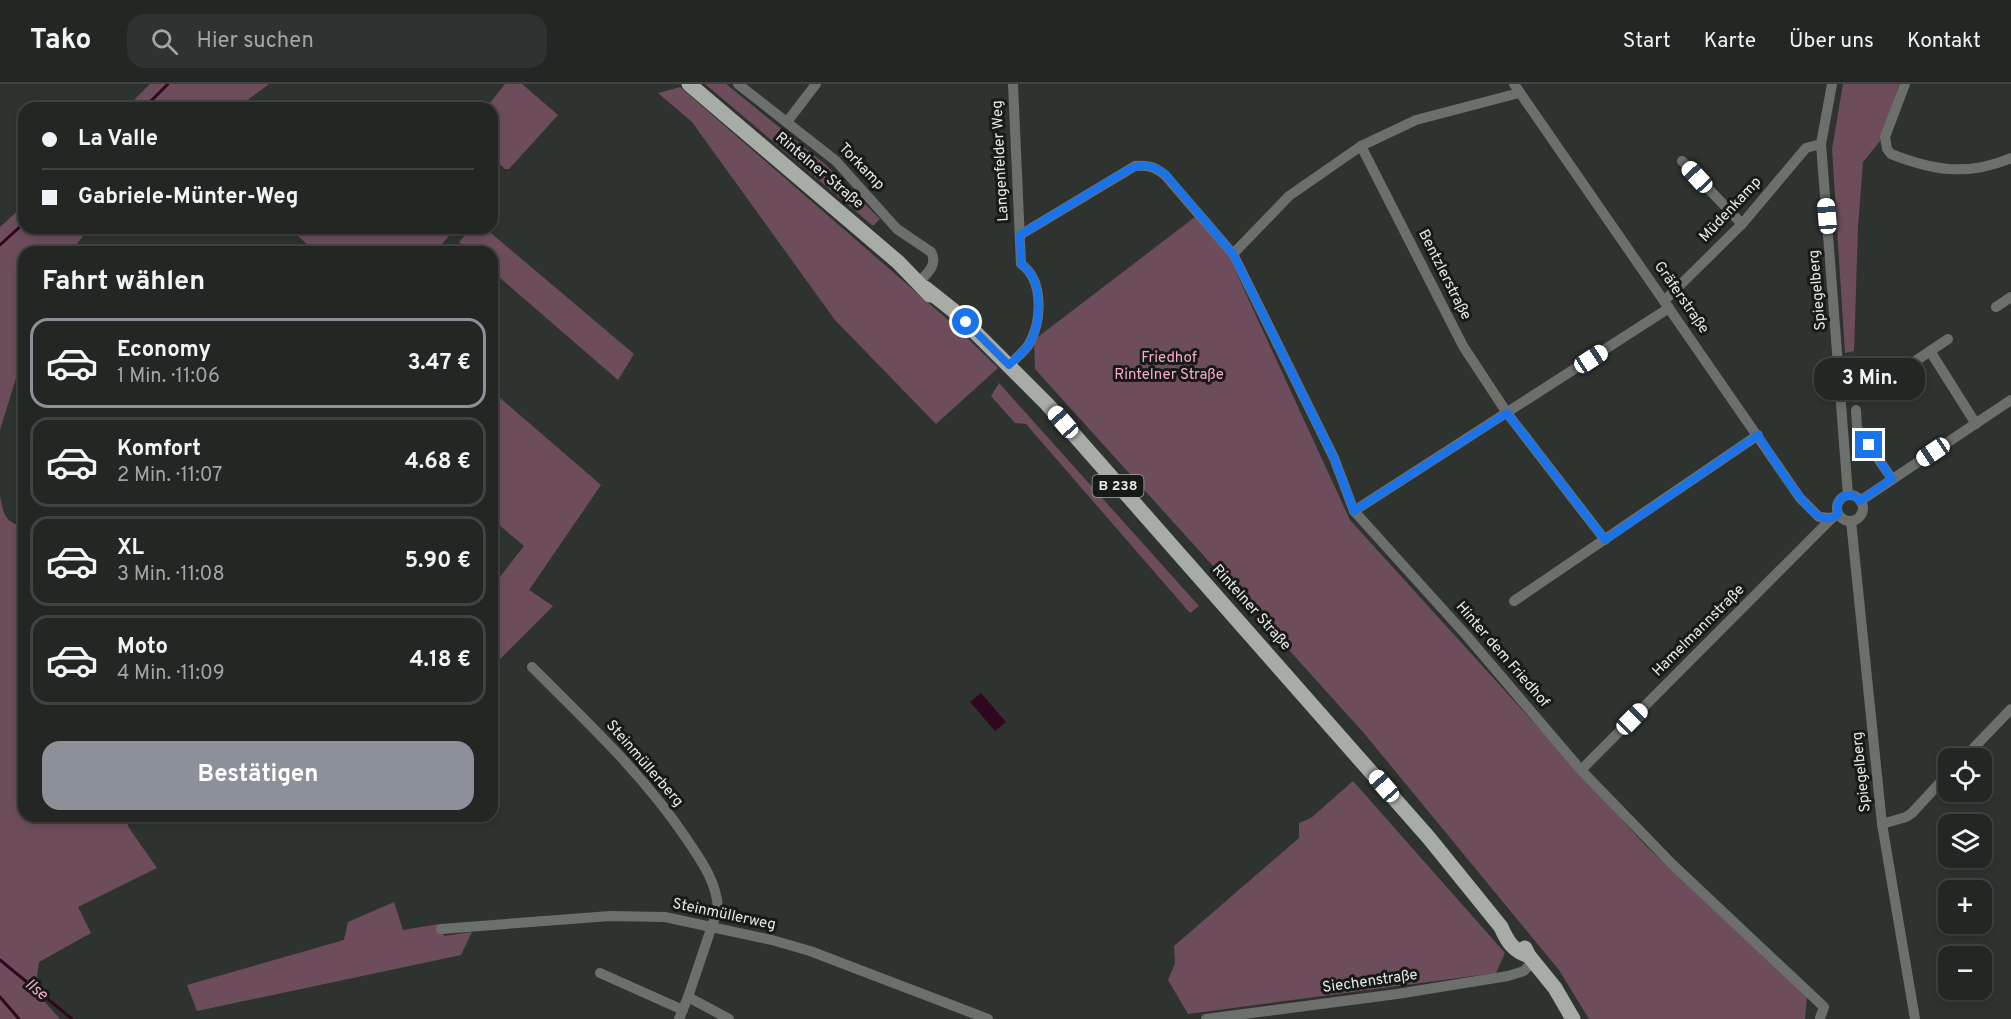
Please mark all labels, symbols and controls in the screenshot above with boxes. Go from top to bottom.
search box [127,14,547,68]
text: Tako [30,23,91,59]
icon: search [148,25,181,58]
text: Hier suchen [196,28,314,55]
text: Start [1623,28,1671,55]
text: Karte [1704,28,1756,55]
text: Über uns [1789,28,1874,55]
text: Kontakt [1907,28,1981,55]
street label: Langenfelder Weg [988,100,1014,222]
text: La Valle [78,126,158,153]
street label: Rintelner Straße [771,129,867,213]
street label: Torkamp [834,139,888,195]
car [1678,158,1716,196]
street label: Müdenkamp [1696,173,1766,247]
text: Gabriele-Münter-Weg [78,184,299,211]
car [1816,197,1838,235]
street label: Bentzlerstraße [1413,227,1475,323]
street label: Spiegelberg [1805,249,1831,331]
street label: Gräferstraße [1649,258,1713,338]
text: Fahrt wählen [42,265,205,299]
route start [952,308,979,335]
icon: car [45,336,99,390]
text: Economy [117,337,211,364]
car [1571,342,1611,376]
park label: Friedhof Rintelner Straße [1114,349,1224,385]
text: 3.47 € [408,350,471,377]
callout: 3 Min. [1814,358,1924,400]
text: 1 Min. · 11:06 [117,364,220,390]
text: 3 Min. [1842,366,1897,392]
car [1044,403,1082,441]
route end [1855,431,1882,458]
car [1913,434,1953,470]
icon: car [45,435,99,489]
text: Komfort [117,436,201,463]
text: 4.68 € [405,449,471,476]
text: 2 Min. · 11:07 [117,463,223,489]
road number: B 238 [1092,475,1144,497]
icon: car [45,534,99,588]
text: XL [117,535,144,562]
text: 5.90 € [405,548,471,575]
street label: Rintelner Straße [1207,561,1295,655]
text: 3 Min. · 11:08 [117,562,225,588]
street label: Hamelmannstraße [1649,581,1749,681]
street label: Hinter dem Friedhof [1451,598,1553,712]
icon: car [45,633,99,687]
text: Moto [117,634,168,661]
text: 4.18 € [409,647,471,674]
text: 4 Min. · 11:09 [117,661,225,687]
car [1613,700,1651,738]
street label: Steinmüllerberg [601,717,687,811]
street label: Spiegelberg [1848,731,1876,813]
button: Bestätigen [42,741,474,810]
map controls [1938,748,1992,1000]
button: locate [1938,748,1992,802]
car [1365,767,1403,805]
button: layers [1938,814,1992,868]
button: + [1938,880,1992,934]
street label: Steinmüllerweg [671,895,777,935]
button: − [1938,946,1992,1000]
street label: Siechenstraße [1321,966,1419,998]
water label: Ilse [21,975,52,1006]

